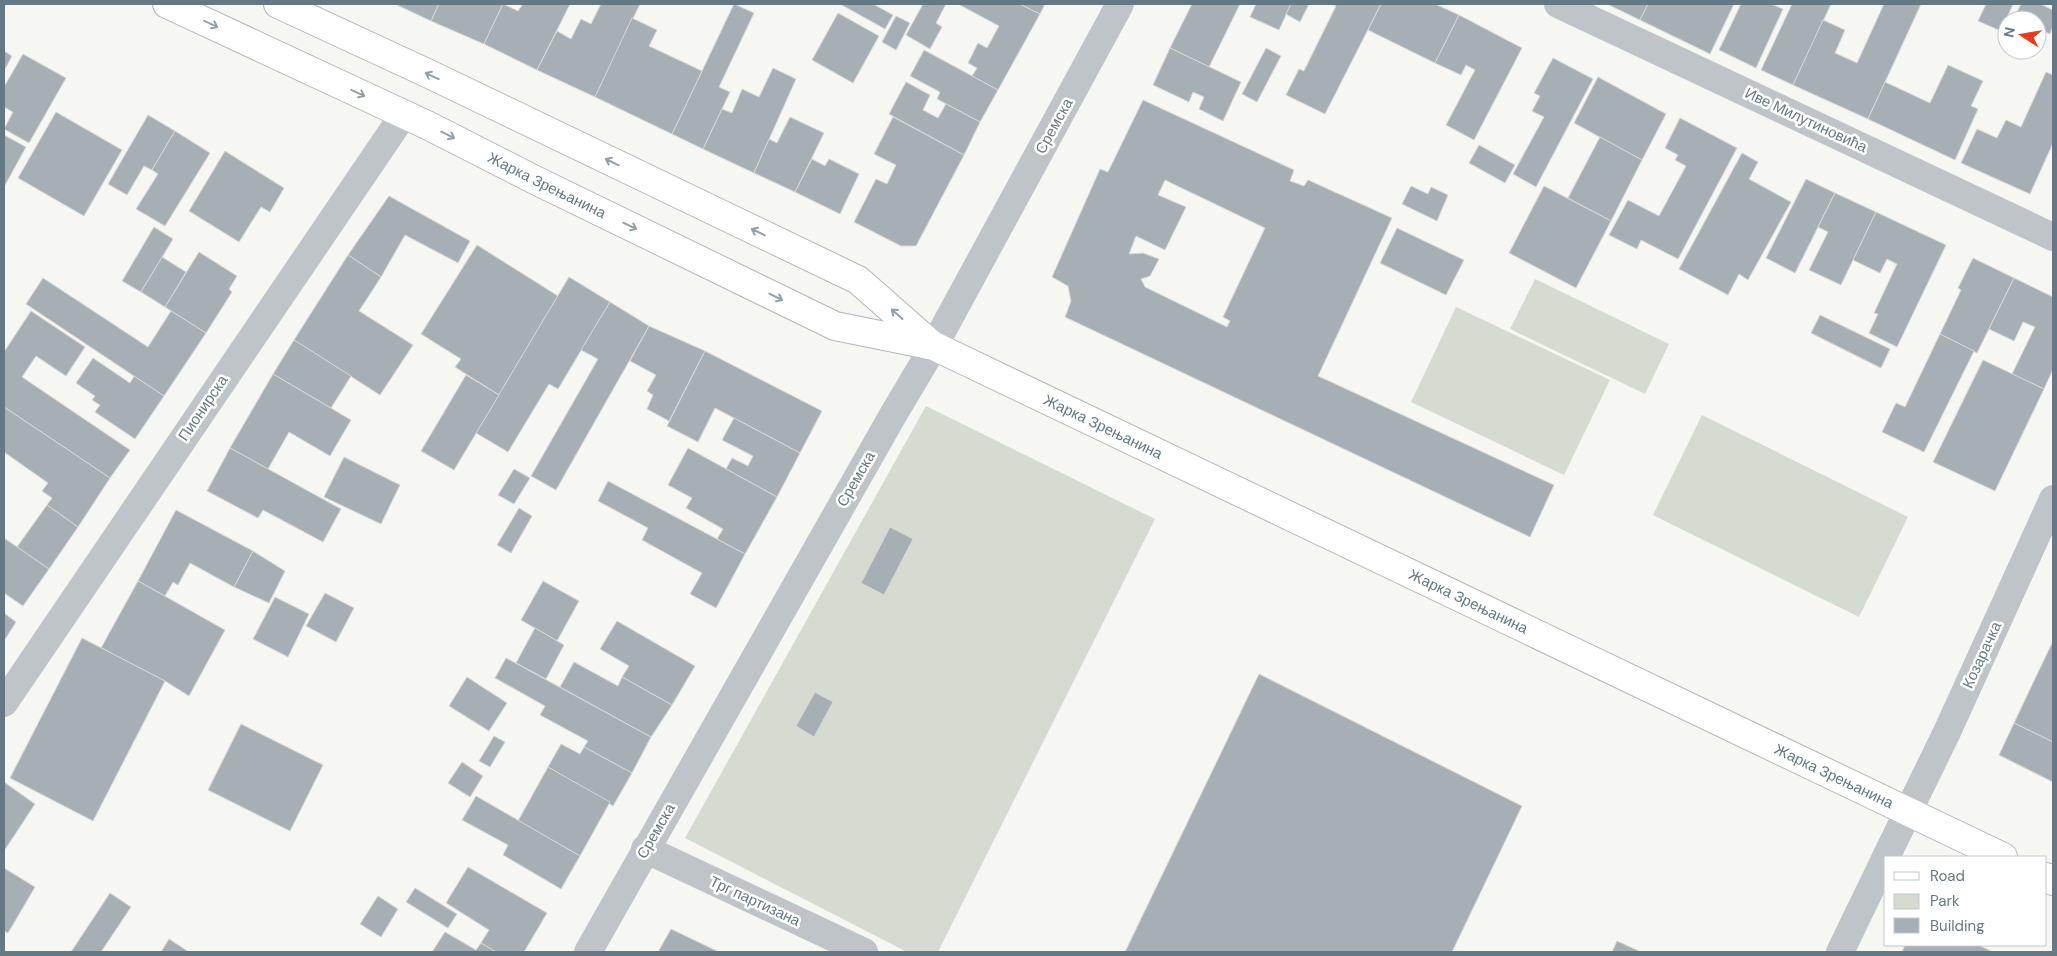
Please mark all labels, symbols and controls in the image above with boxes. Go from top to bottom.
north arrow [1997,10,2047,60]
one-way arrow [203,20,218,30]
text: N [1999,25,2019,39]
one-way arrow [425,70,440,80]
street label: Иве Милутиновића [1742,83,1871,157]
one-way arrow [350,89,365,98]
street label: Сремска [1031,94,1078,157]
one-way arrow [440,130,455,140]
street label: Жарка Зрењанина [484,148,610,223]
one-way arrow [604,157,619,167]
one-way arrow [622,222,637,231]
one-way arrow [751,227,766,237]
one-way arrow [768,293,783,302]
one-way arrow [890,309,903,320]
street label: Пионирска [174,371,233,445]
street label: Жарка Зрењанина [1040,390,1166,464]
street label: Сремска [832,447,880,510]
street label: Жарка Зрењанина [1406,565,1532,639]
street label: Козарачка [1958,618,2006,692]
street label: Жарка Зрењанина [1771,739,1897,813]
street label: Сремска [632,799,680,862]
legend [1884,856,2047,946]
text: Road [1930,866,1965,886]
street label: Трг партизана [706,871,804,931]
text: Park [1930,891,1960,911]
text: Building [1930,916,1985,936]

